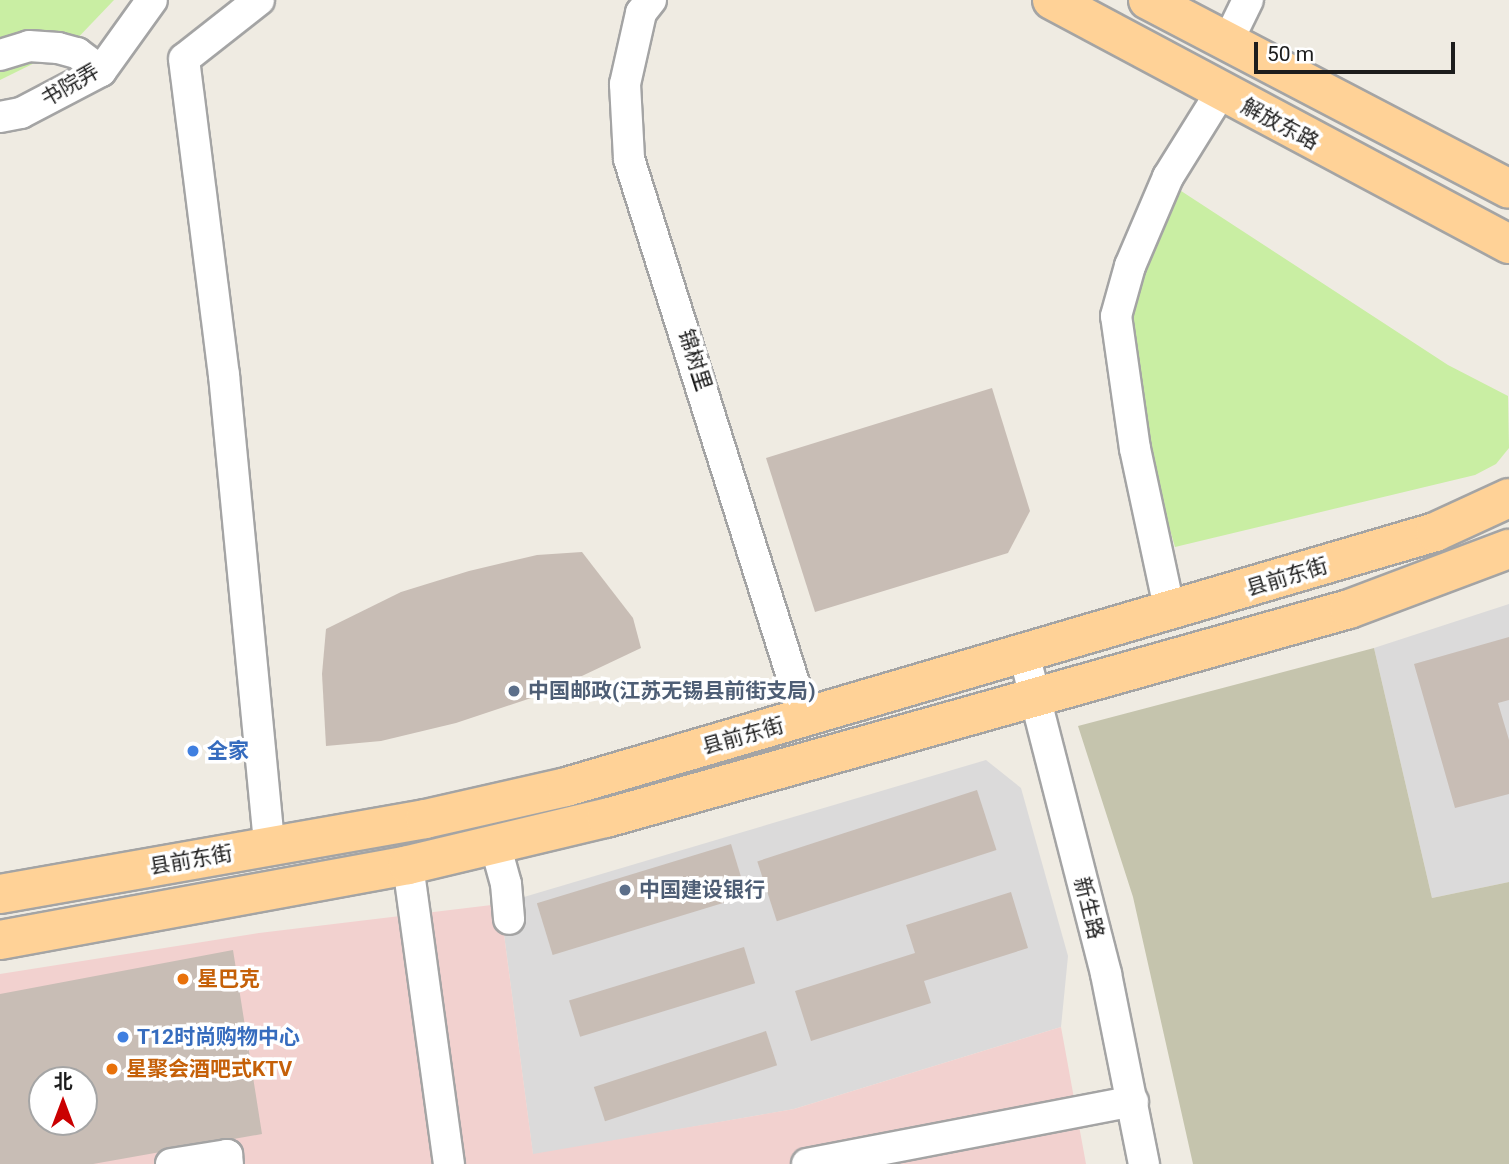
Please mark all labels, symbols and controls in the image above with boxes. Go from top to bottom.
scale bar [1257,28,1458,72]
text: 50 m [1267,42,1314,66]
street label: 书院弄 [36,58,104,112]
street label: 解放东路 [1237,93,1323,155]
street label: 锦树里 [673,326,717,394]
street label: 县前东街 [1243,553,1331,601]
place label: 中国邮政(江苏无锡县前街支局) [528,678,816,704]
marker: 中国邮政(江苏无锡县前街支局) [506,683,522,699]
street label: 县前东街 [699,712,787,760]
place label: 全家 [207,738,249,764]
marker: 全家 [185,743,201,759]
street label: 县前东街 [147,840,235,880]
street label: 新生路 [1069,874,1109,942]
place label: 中国建设银行 [639,877,765,903]
marker: 中国建设银行 [617,882,633,898]
place label: 星巴克 [197,966,260,992]
marker: 星巴克 [175,971,191,987]
place label: T12时尚购物中心 [137,1024,300,1050]
marker: T12时尚购物中心 [115,1029,131,1045]
place label: 星聚会酒吧式KTV [126,1056,292,1082]
marker: 星聚会酒吧式KTV [104,1061,120,1077]
north arrow [28,1066,98,1136]
text: 北 [53,1070,73,1093]

